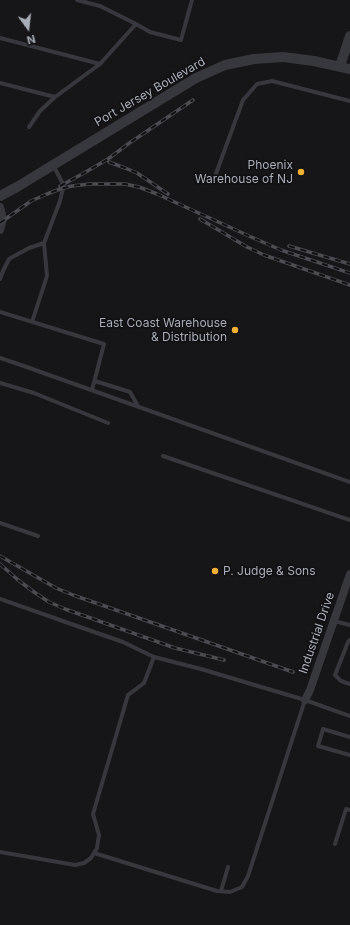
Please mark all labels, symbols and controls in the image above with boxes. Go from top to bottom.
north arrow [8,8,48,48]
text: N [25,32,37,47]
street label: Port Jersey Boulevard [92,54,208,130]
place label: Phoenix Warehouse of NJ [195,158,293,186]
marker: Phoenix Warehouse of NJ [296,167,306,177]
place label: East Coast Warehouse & Distribution [99,316,227,344]
marker: East Coast Warehouse & Distribution [230,325,240,335]
place label: P. Judge & Sons [223,564,316,578]
marker: P. Judge & Sons [210,566,220,576]
street label: Industrial Drive [296,590,338,676]

